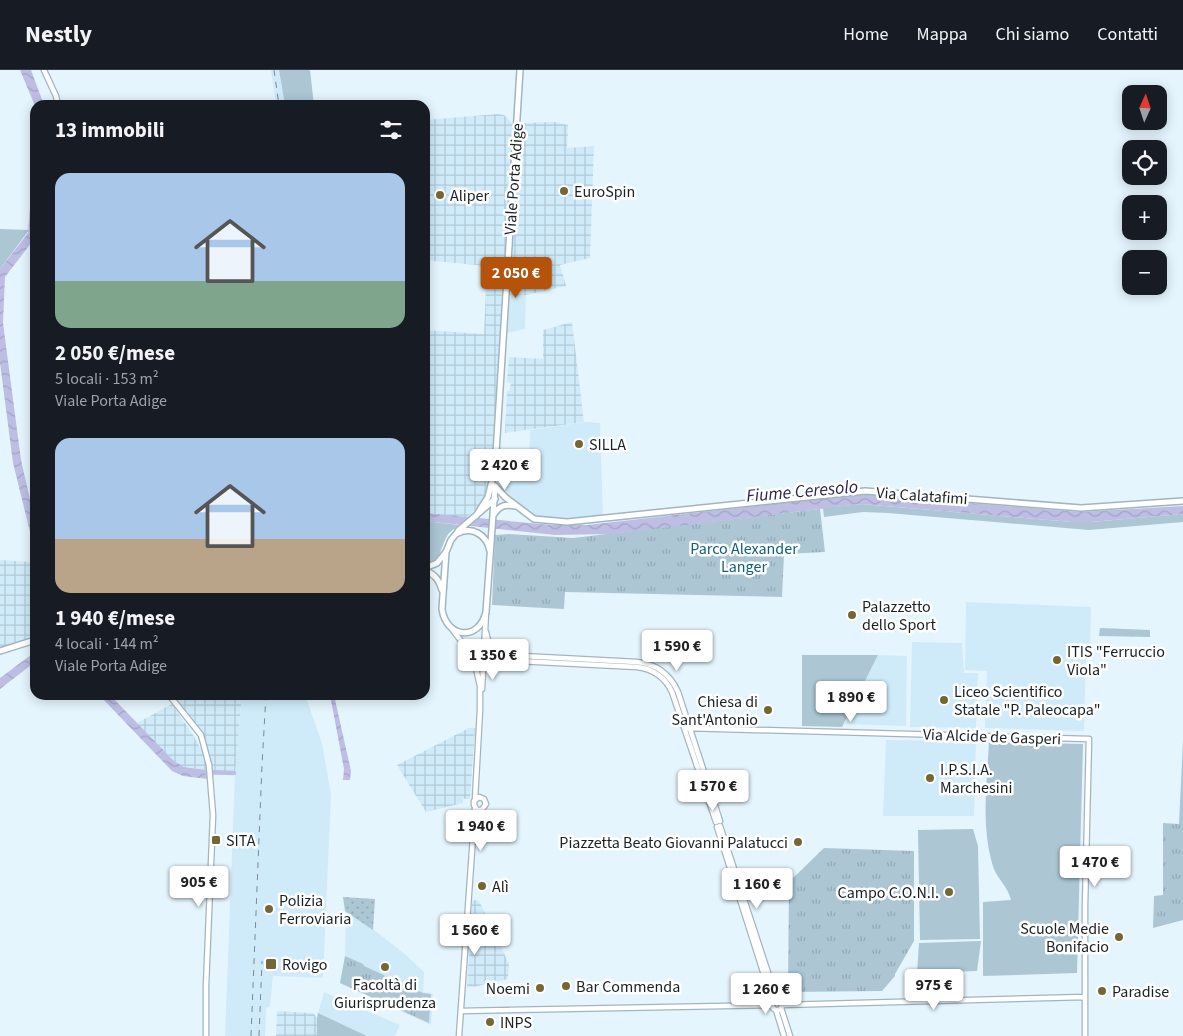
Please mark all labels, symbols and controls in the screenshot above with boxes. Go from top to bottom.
text: Nestly [25,17,92,52]
text: Home [843,22,889,47]
text: Mappa [917,22,968,47]
text: Chi siamo [996,22,1069,47]
text: Contatti [1097,22,1158,47]
north arrow [1122,85,1168,130]
map controls [1122,85,1167,295]
text: 13 immobili [55,115,164,145]
icon: filters [377,116,405,144]
street label: Viale Porta Adige [499,122,529,236]
button: locate [1122,140,1167,185]
place label: EuroSpin [574,181,635,203]
place label: Aliper [450,185,490,207]
marker: EuroSpin [558,185,570,197]
marker: Aliper [434,189,446,201]
button: + [1122,195,1167,240]
icon: home [185,206,275,296]
button: − [1122,250,1167,295]
pin: 2 050 € [470,256,562,299]
text: 2 050 € [492,262,540,284]
text: 2 050 €/mese [55,338,175,368]
text: 5 locali · 153 m² [55,368,159,390]
text: Viale Porta Adige [55,390,167,412]
place label: SILLA [589,434,626,456]
marker: SILLA [573,438,585,450]
pin: 2 420 € [459,448,551,491]
text: 2 420 € [481,454,529,476]
icon: home [185,471,275,561]
water label: Fiume Ceresolo [745,474,859,509]
street label: Via Calatafimi [876,482,968,510]
park label: Parco Alexander Langer [690,538,798,578]
place label: Palazzetto dello Sport [862,596,936,636]
text: 1 940 €/mese [55,603,175,633]
marker: Palazzetto dello Sport [846,609,858,621]
pin: 1 590 € [631,630,723,672]
text: 4 locali · 144 m² [55,633,159,655]
text: 1 590 € [653,635,701,657]
pin: 1 350 € [447,638,539,681]
place label: ITIS "Ferruccio Viola" [1067,641,1165,681]
text: 1 350 € [469,644,517,666]
marker: ITIS "Ferruccio Viola" [1051,654,1063,666]
text: Viale Porta Adige [55,655,167,677]
pin: 1 890 € [805,680,897,723]
place label: Liceo Scientifico Statale "P. Paleocapa" [954,681,1101,721]
text: 1 890 € [827,686,875,708]
place label: Chiesa di Sant'Antonio [671,691,758,731]
marker: Liceo Scientifico Statale "P. Paleocapa" [938,694,950,706]
marker: Chiesa di Sant'Antonio [762,704,774,716]
street label: Via Alcide de Gasperi [922,724,1062,750]
place label: I.P.S.I.A. Marchesini [940,759,1012,799]
pin: 1 570 € [667,770,759,812]
marker: I.P.S.I.A. Marchesini [924,772,936,784]
text: 1 570 € [689,775,737,797]
pin: 1 940 € [435,810,527,852]
text: 1 940 € [457,815,505,837]
place label: SITA [226,830,256,852]
place label: Piazzetta Beato Giovanni Palatucci [559,832,788,854]
marker: SITA [210,834,222,846]
marker: Piazzetta Beato Giovanni Palatucci [792,836,804,848]
pin: 1 470 € [1049,846,1141,888]
text: 1 470 € [1071,851,1119,873]
pin: 905 € [164,866,234,908]
pin: 1 160 € [711,868,803,910]
text: 905 € [181,871,218,893]
text: 1 160 € [733,873,781,895]
place label: Alì [492,876,509,898]
marker: Alì [476,880,488,892]
place label: Campo C.O.N.I. [838,882,939,904]
marker: Campo C.O.N.I. [943,886,955,898]
place label: Polizia Ferroviaria [279,890,351,930]
marker: Polizia Ferroviaria [263,903,275,915]
pin: 1 560 € [429,914,521,956]
place label: Scuole Medie Bonifacio [1020,918,1109,958]
text: 1 560 € [451,919,499,941]
marker: Scuole Medie Bonifacio [1113,931,1125,943]
place label: Rovigo [282,954,327,976]
marker: Rovigo [264,957,278,971]
marker: Facoltà di Giurisprudenza [379,961,391,973]
pin: 975 € [899,968,969,1011]
pin: 1 260 € [720,972,812,1015]
place label: Facoltà di Giurisprudenza [334,974,436,1014]
text: 975 € [916,974,953,996]
place label: Bar Commenda [576,976,680,998]
place label: Noemi [486,978,530,1000]
text: 1 260 € [742,978,790,1000]
marker: Bar Commenda [560,980,572,992]
place label: Paradise [1112,981,1169,1003]
marker: Noemi [534,982,546,994]
marker: Paradise [1096,985,1108,997]
place label: INPS [500,1012,532,1034]
marker: INPS [484,1016,496,1028]

